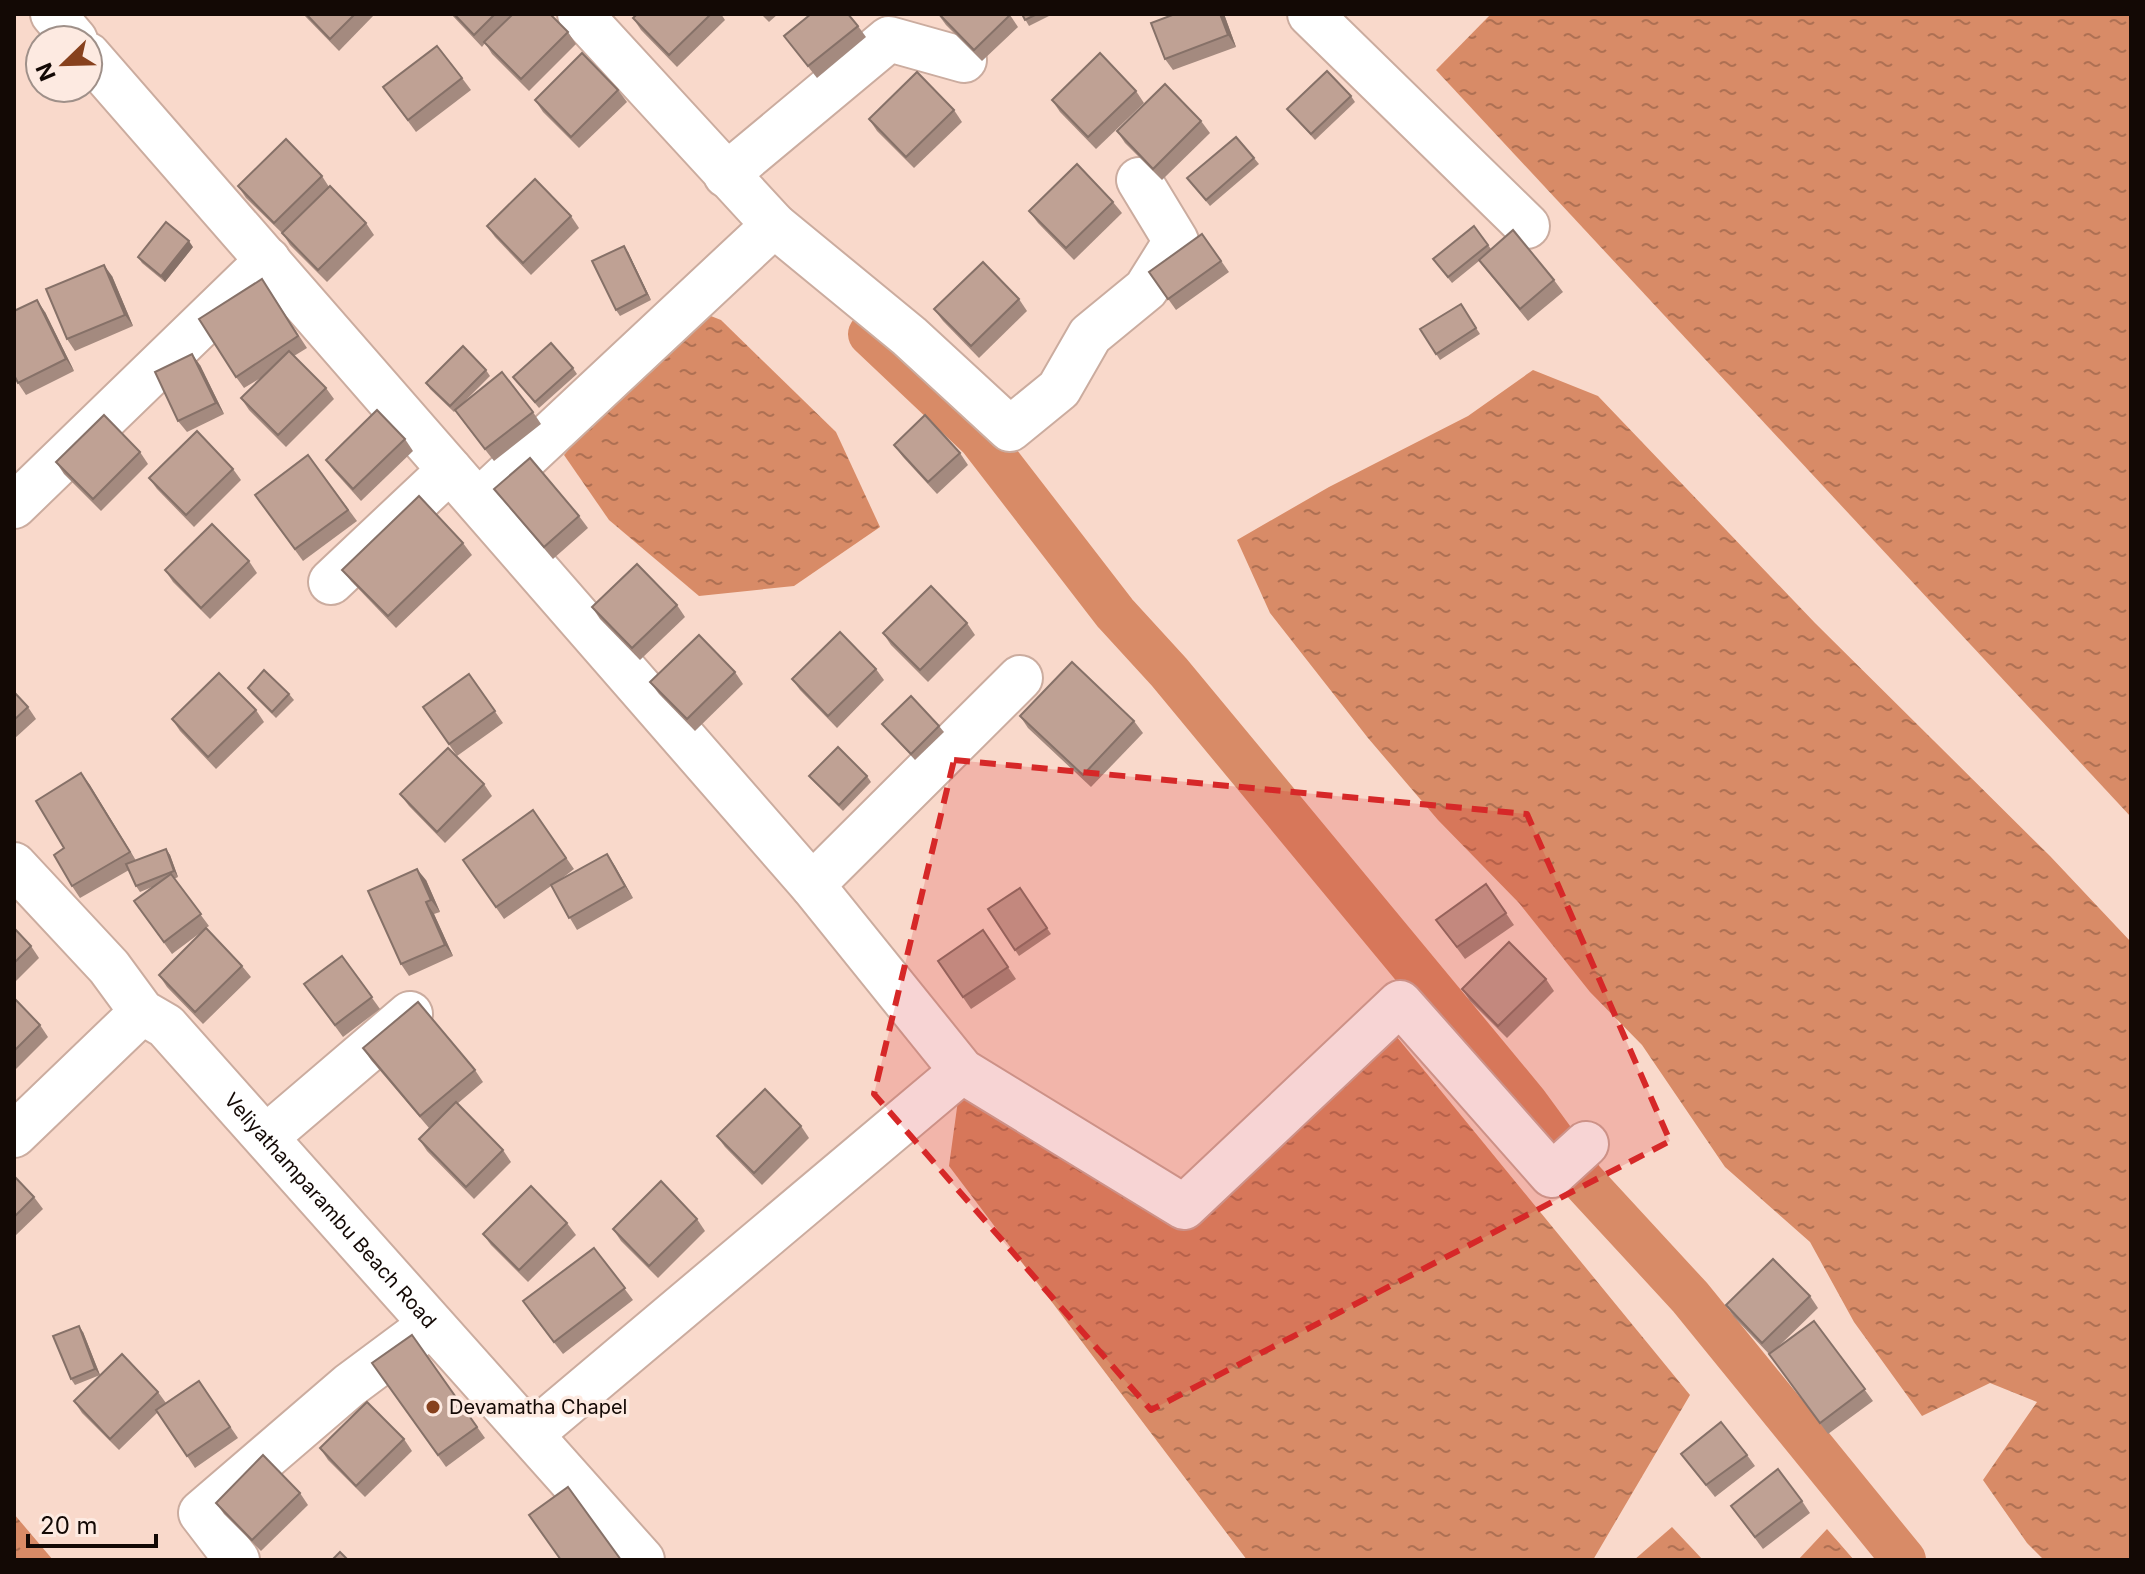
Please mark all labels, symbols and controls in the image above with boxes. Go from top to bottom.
north arrow [24,24,104,104]
text: N [30,59,61,85]
street label: Veliyathamparambu Beach Road [219,1088,441,1333]
place label: Devamatha Chapel [449,1395,627,1419]
marker: Devamatha Chapel [424,1398,442,1416]
scale bar [28,1498,156,1548]
text: 20 m [40,1511,98,1540]

